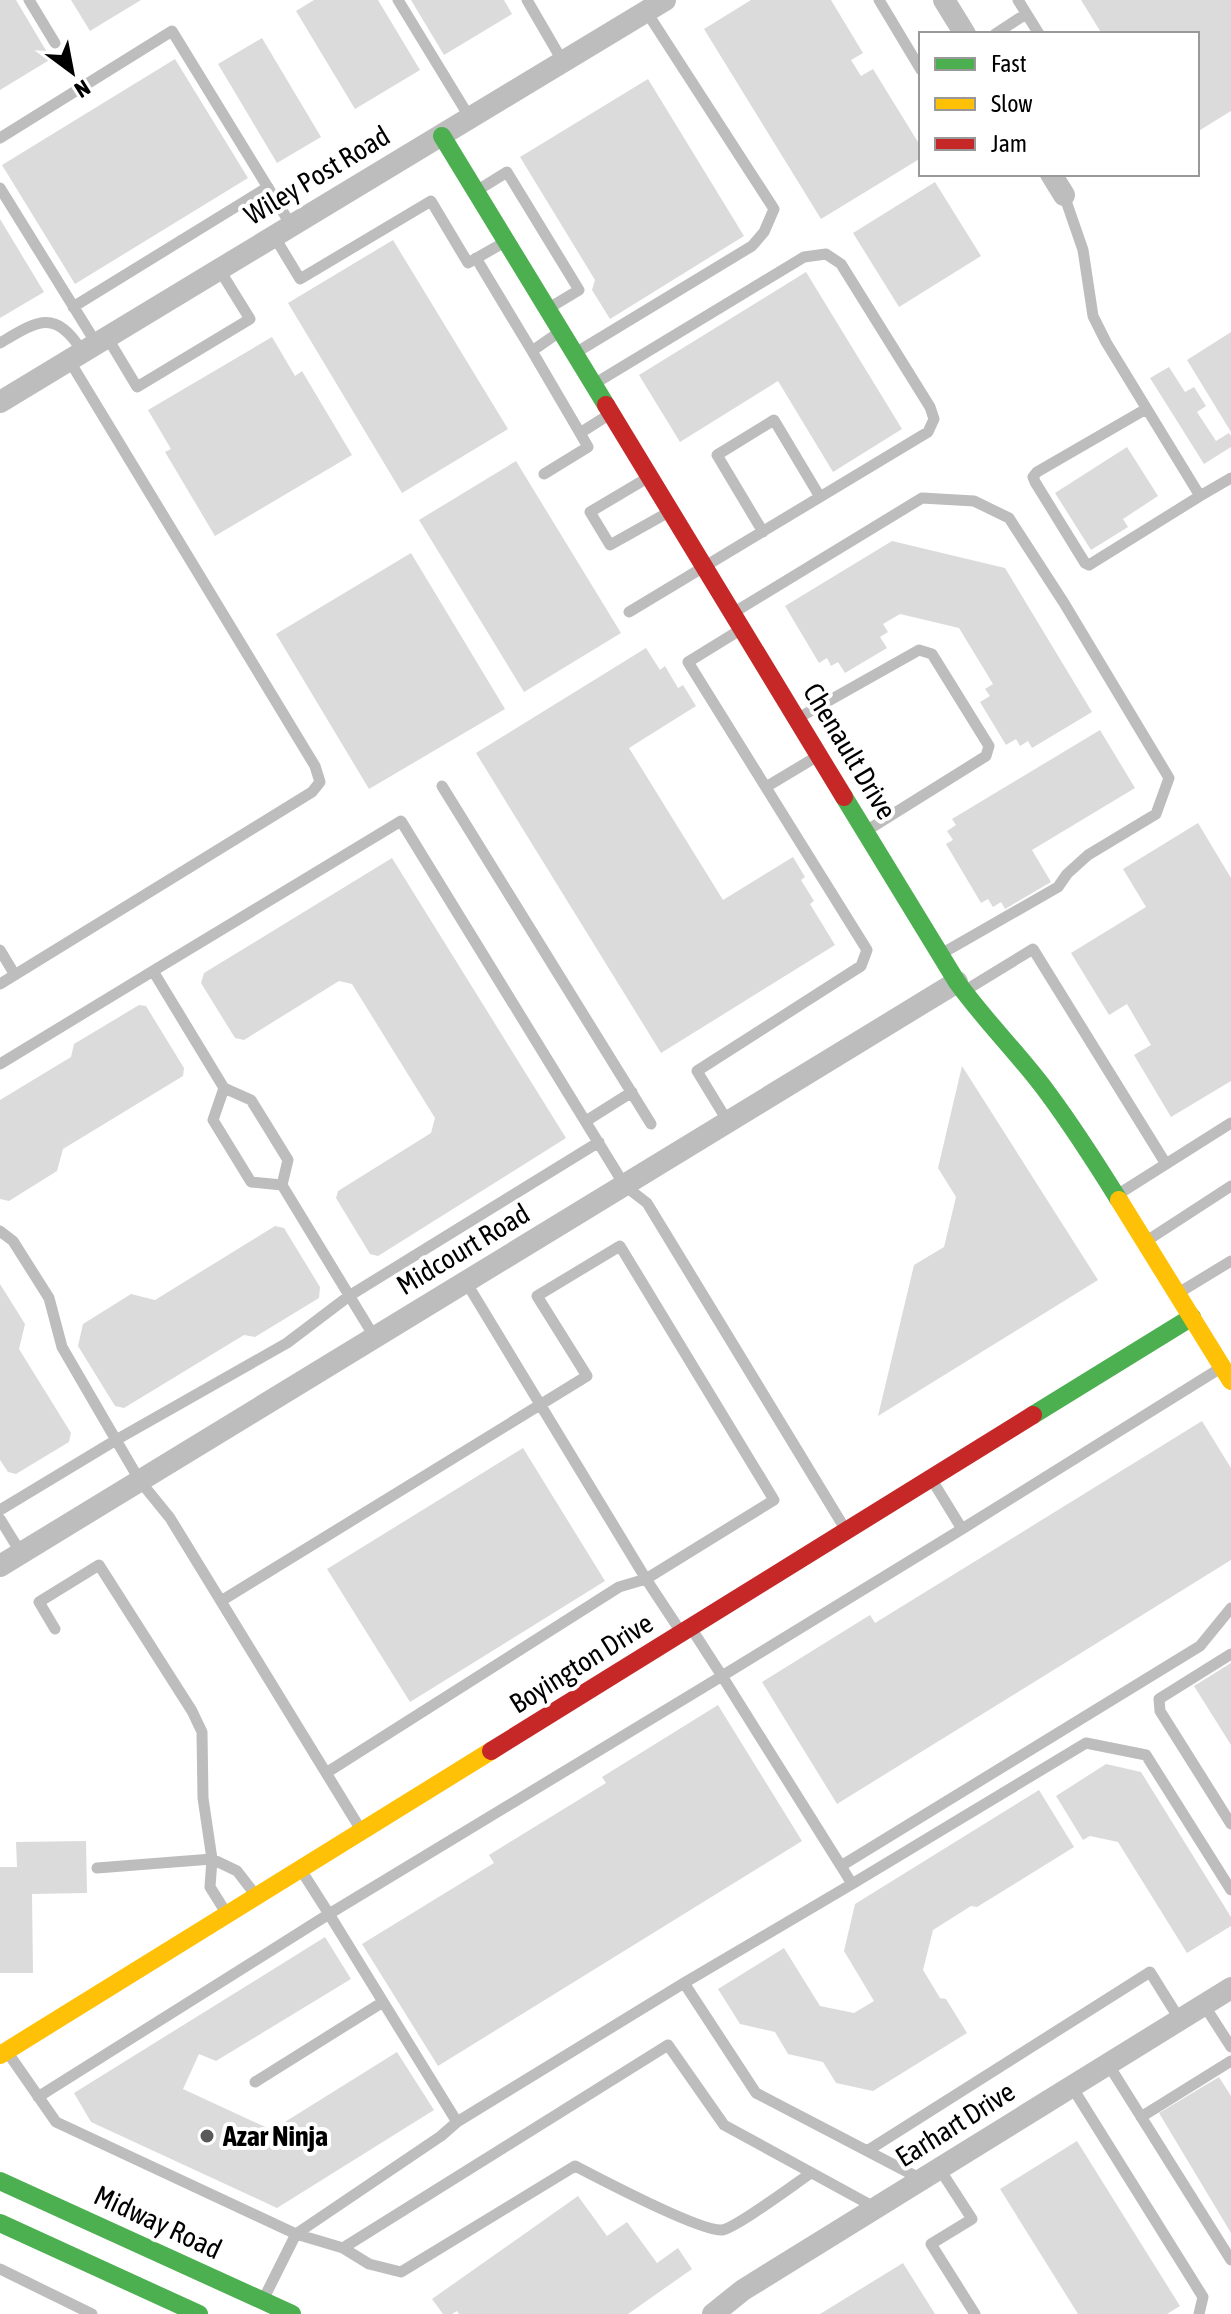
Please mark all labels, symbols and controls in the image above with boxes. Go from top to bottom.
north arrow [32,32,112,112]
legend [919,32,1199,176]
text: Fast [991,50,1027,77]
text: N [70,74,95,103]
text: Slow [991,90,1033,117]
street label: Wiley Post Road [239,119,395,231]
text: Jam [991,130,1027,157]
street label: Chenault Drive [797,677,903,825]
street label: Midcourt Road [391,1197,535,1301]
street label: Boyington Drive [504,1606,658,1720]
street label: Earhart Drive [890,2075,1020,2173]
place label: Azar Ninja [222,2120,328,2152]
marker: Azar Ninja [198,2127,216,2145]
street label: Midway Road [89,2179,227,2265]

